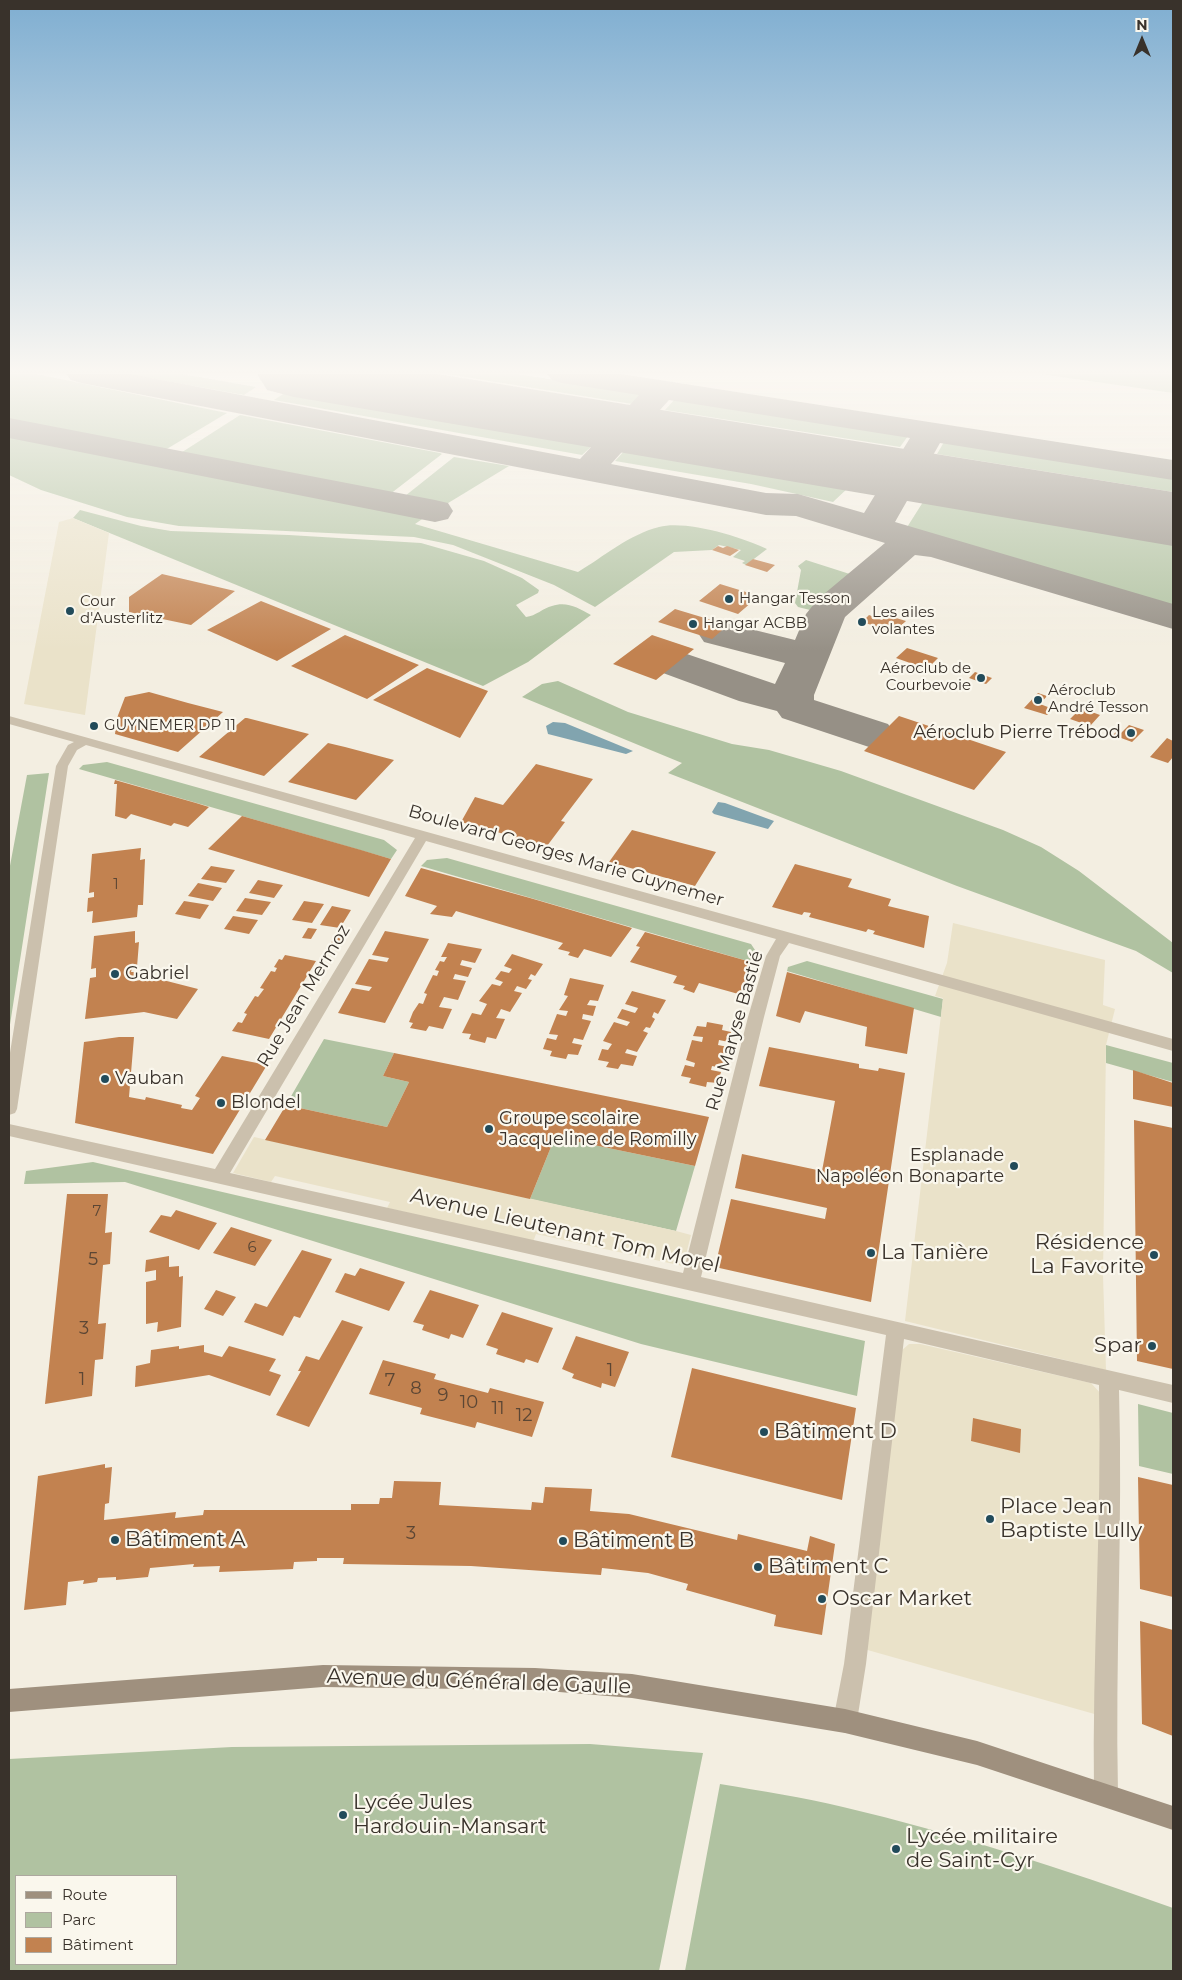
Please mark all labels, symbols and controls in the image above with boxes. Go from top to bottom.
north arrow [1117,15,1167,65]
text: N [1136,16,1148,34]
place label: Hangar Tesson [739,590,850,608]
place label: Cour d'Austerlitz [80,593,163,628]
marker: Hangar Tesson [723,593,735,605]
place label: Les ailes volantes [872,604,935,639]
marker: Cour d'Austerlitz [64,605,76,617]
place label: Hangar ACBB [703,615,807,633]
marker: Les ailes volantes [856,616,868,628]
marker: Hangar ACBB [687,618,699,630]
place label: Aéroclub de Courbevoie [880,660,971,695]
marker: Aéroclub de Courbevoie [975,672,987,684]
place label: Aéroclub André Tesson [1048,682,1149,717]
marker: Aéroclub André Tesson [1032,694,1044,706]
place label: GUYNEMER DP 11 [104,717,236,735]
marker: GUYNEMER DP 11 [88,720,100,732]
place label: Aéroclub Pierre Trébod [913,722,1121,744]
marker: Aéroclub Pierre Trébod [1125,727,1137,739]
street label: Boulevard Georges Marie Guynemer [406,800,726,912]
house number: 1 [113,876,119,894]
street label: Rue Jean Mermoz [253,921,355,1071]
street label: Rue Maryse Bastié [702,948,768,1114]
place label: Gabriel [125,963,189,985]
marker: Gabriel [109,968,121,980]
place label: Vauban [115,1068,184,1090]
marker: Vauban [99,1073,111,1085]
place label: Blondel [231,1092,301,1114]
marker: Blondel [215,1097,227,1109]
place label: Groupe scolaire Jacqueline de Romilly [499,1108,697,1150]
marker: Groupe scolaire Jacqueline de Romilly [483,1123,495,1135]
place label: Esplanade Napoléon Bonaparte [816,1145,1004,1188]
marker: Esplanade Napoléon Bonaparte [1008,1160,1020,1172]
street label: Avenue Lieutenant Tom Morel [408,1183,722,1279]
house number: 7 [93,1203,101,1221]
place label: Résidence La Favorite [1030,1230,1144,1280]
house number: 6 [247,1239,257,1257]
place label: La Tanière [881,1240,988,1266]
marker: La Tanière [865,1247,877,1259]
house number: 5 [88,1249,98,1271]
marker: Résidence La Favorite [1148,1249,1160,1261]
house number: 3 [79,1318,89,1340]
place label: Spar [1094,1333,1142,1359]
marker: Spar [1146,1340,1158,1352]
house number: 1 [607,1360,613,1382]
house number: 1 [79,1369,85,1391]
house number: 7 [385,1370,395,1392]
house number: 8 [410,1378,422,1400]
house number: 9 [438,1385,448,1407]
house number: 10 [460,1392,478,1414]
house number: 11 [492,1398,504,1420]
house number: 12 [516,1405,532,1427]
place label: Bâtiment D [774,1419,897,1445]
marker: Bâtiment D [758,1426,770,1438]
place label: Place Jean Baptiste Lully [1000,1494,1142,1544]
marker: Place Jean Baptiste Lully [984,1513,996,1525]
house number: 3 [406,1523,416,1545]
place label: Bâtiment A [125,1527,246,1553]
place label: Bâtiment B [573,1528,694,1554]
marker: Bâtiment A [109,1534,121,1546]
marker: Bâtiment B [557,1535,569,1547]
place label: Bâtiment C [768,1554,888,1580]
marker: Bâtiment C [752,1561,764,1573]
place label: Oscar Market [832,1586,972,1612]
marker: Oscar Market [816,1593,828,1605]
street label: Avenue du Général de Gaulle [326,1664,632,1700]
place label: Lycée Jules Hardouin-Mansart [353,1790,547,1840]
marker: Lycée Jules Hardouin-Mansart [337,1809,349,1821]
place label: Lycée militaire de Saint-Cyr [906,1824,1058,1874]
marker: Lycée militaire de Saint-Cyr [890,1843,902,1855]
legend [15,1875,178,1965]
text: Route [62,1885,107,1904]
text: Parc [62,1910,96,1929]
text: Bâtiment [62,1935,134,1954]

